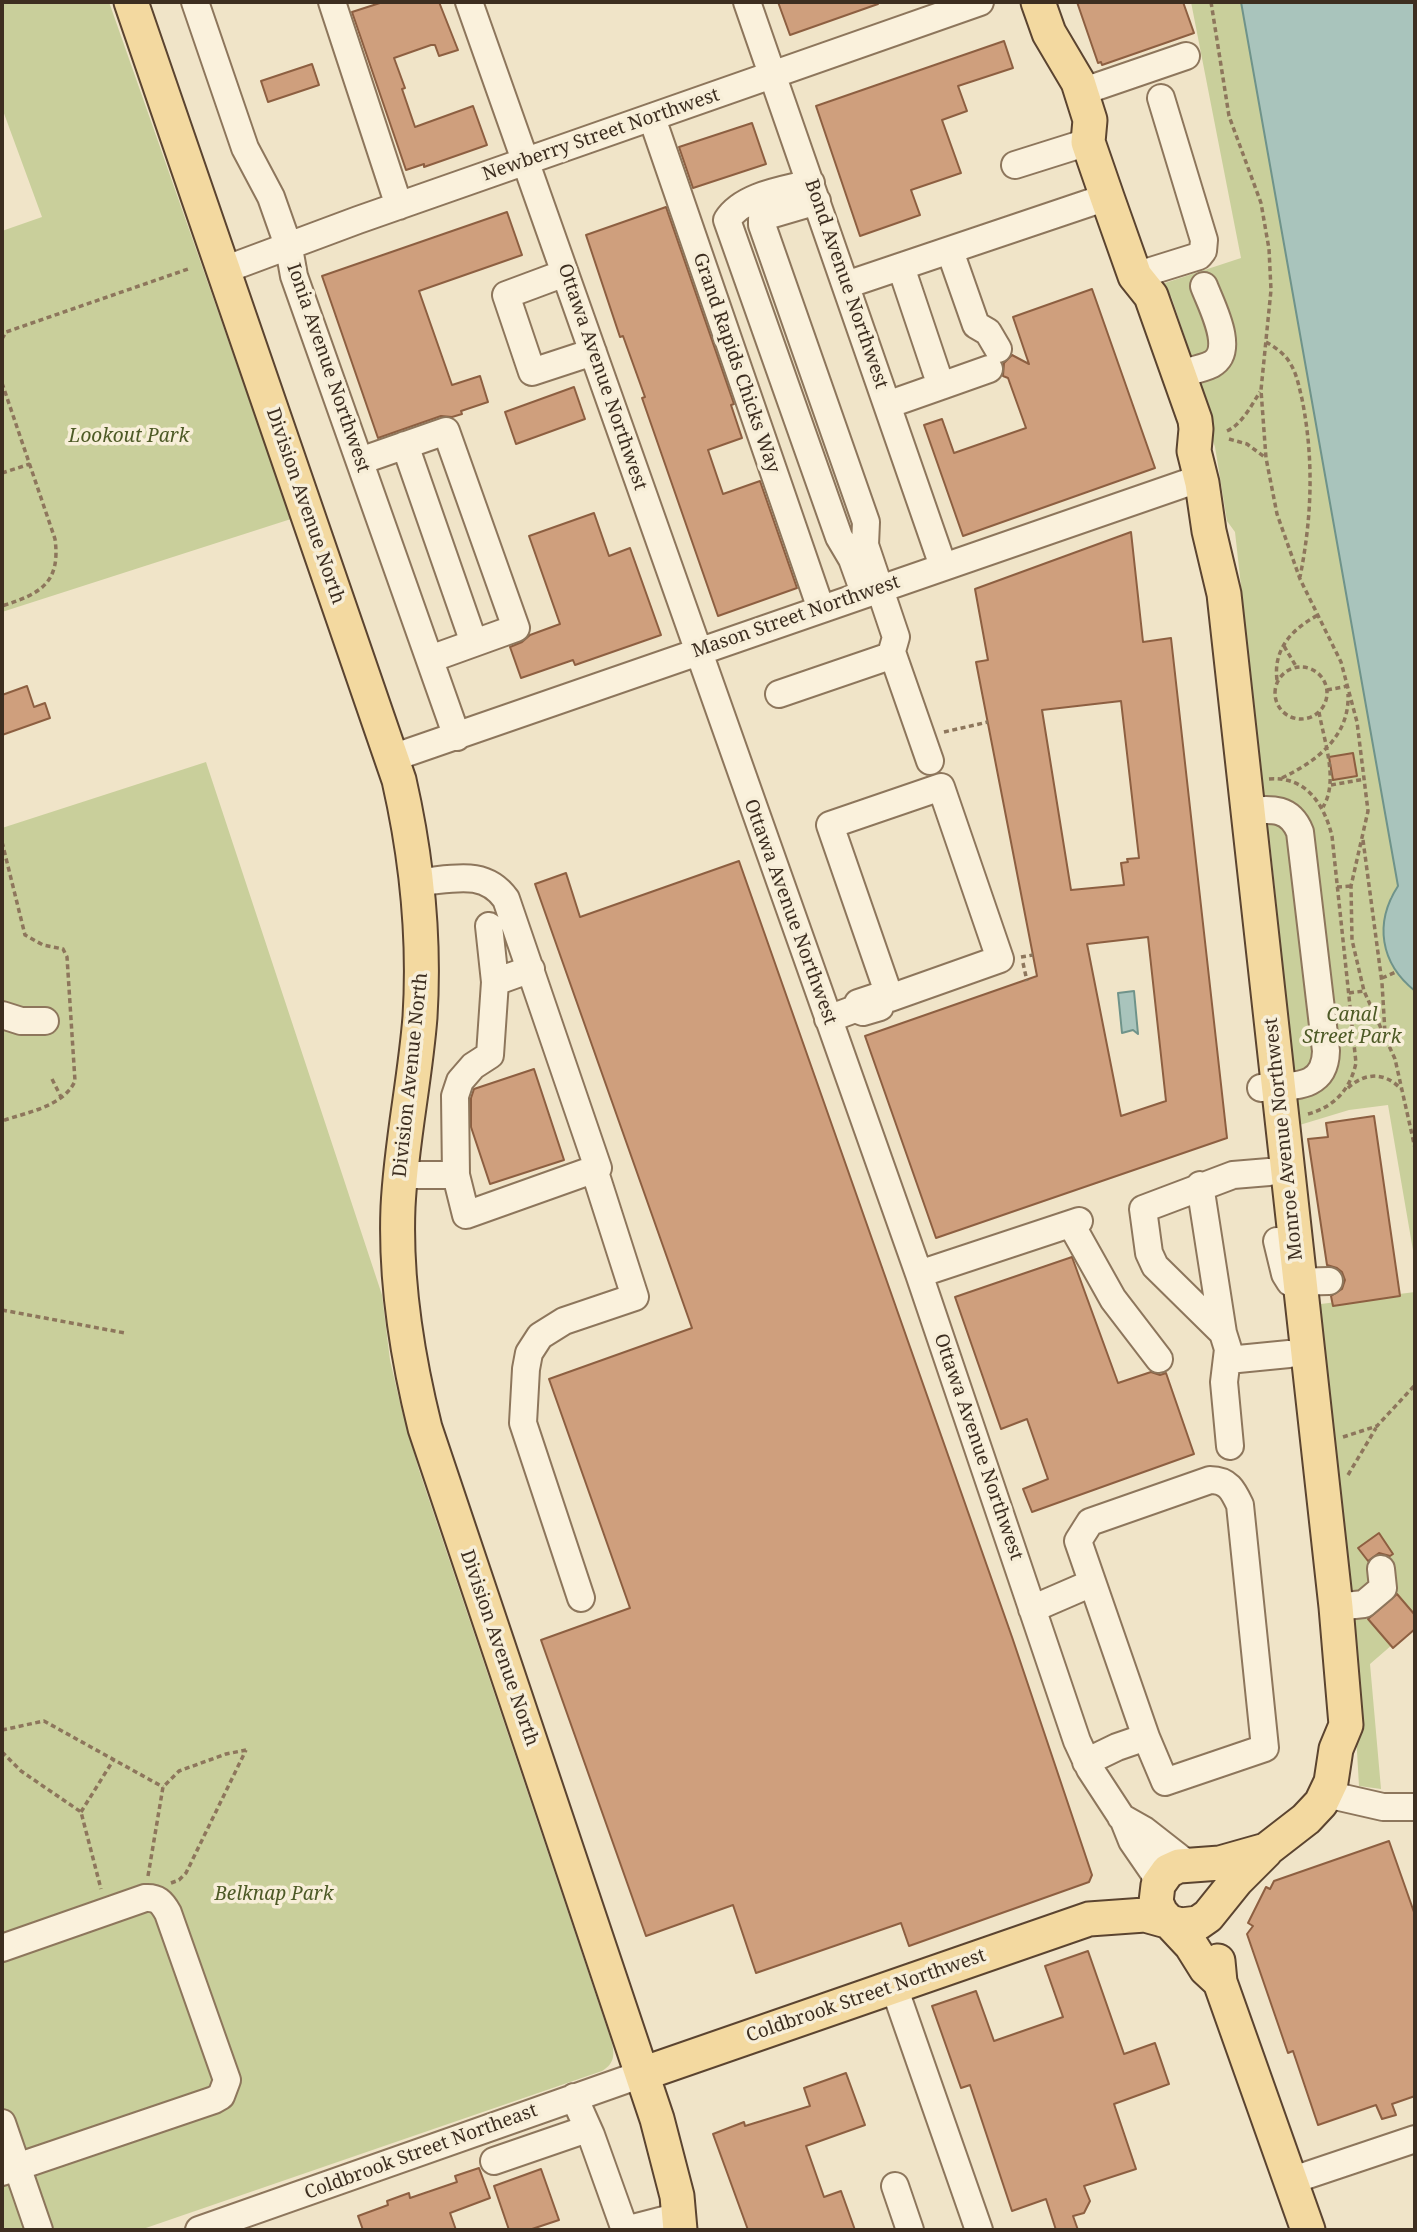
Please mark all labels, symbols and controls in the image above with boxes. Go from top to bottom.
street label: Newberry Street Northwest [479,84,723,186]
street label: Bond Avenue Northwest [799,176,893,392]
street label: Grand Rapids Chicks Way [688,250,784,476]
street label: Ionia Avenue Northwest [281,260,375,476]
street label: Ottawa Avenue Northwest [552,261,652,493]
street label: Division Avenue North [261,405,349,607]
park label: Lookout Park [69,426,189,448]
street label: Mason Street Northwest [689,571,903,663]
street label: Ottawa Avenue Northwest [739,796,841,1028]
street label: Division Avenue North [389,971,433,1179]
park label: Canal Street Park [1303,1005,1401,1049]
street label: Monroe Avenue Northwest [1260,1017,1308,1261]
street label: Ottawa Avenue Northwest [928,1331,1028,1563]
street label: Division Avenue North [455,1547,543,1749]
park label: Belknap Park [214,1884,334,1906]
street label: Coldbrook Street Northwest [743,1944,989,2048]
street label: Coldbrook Street Northeast [302,2099,540,2205]

